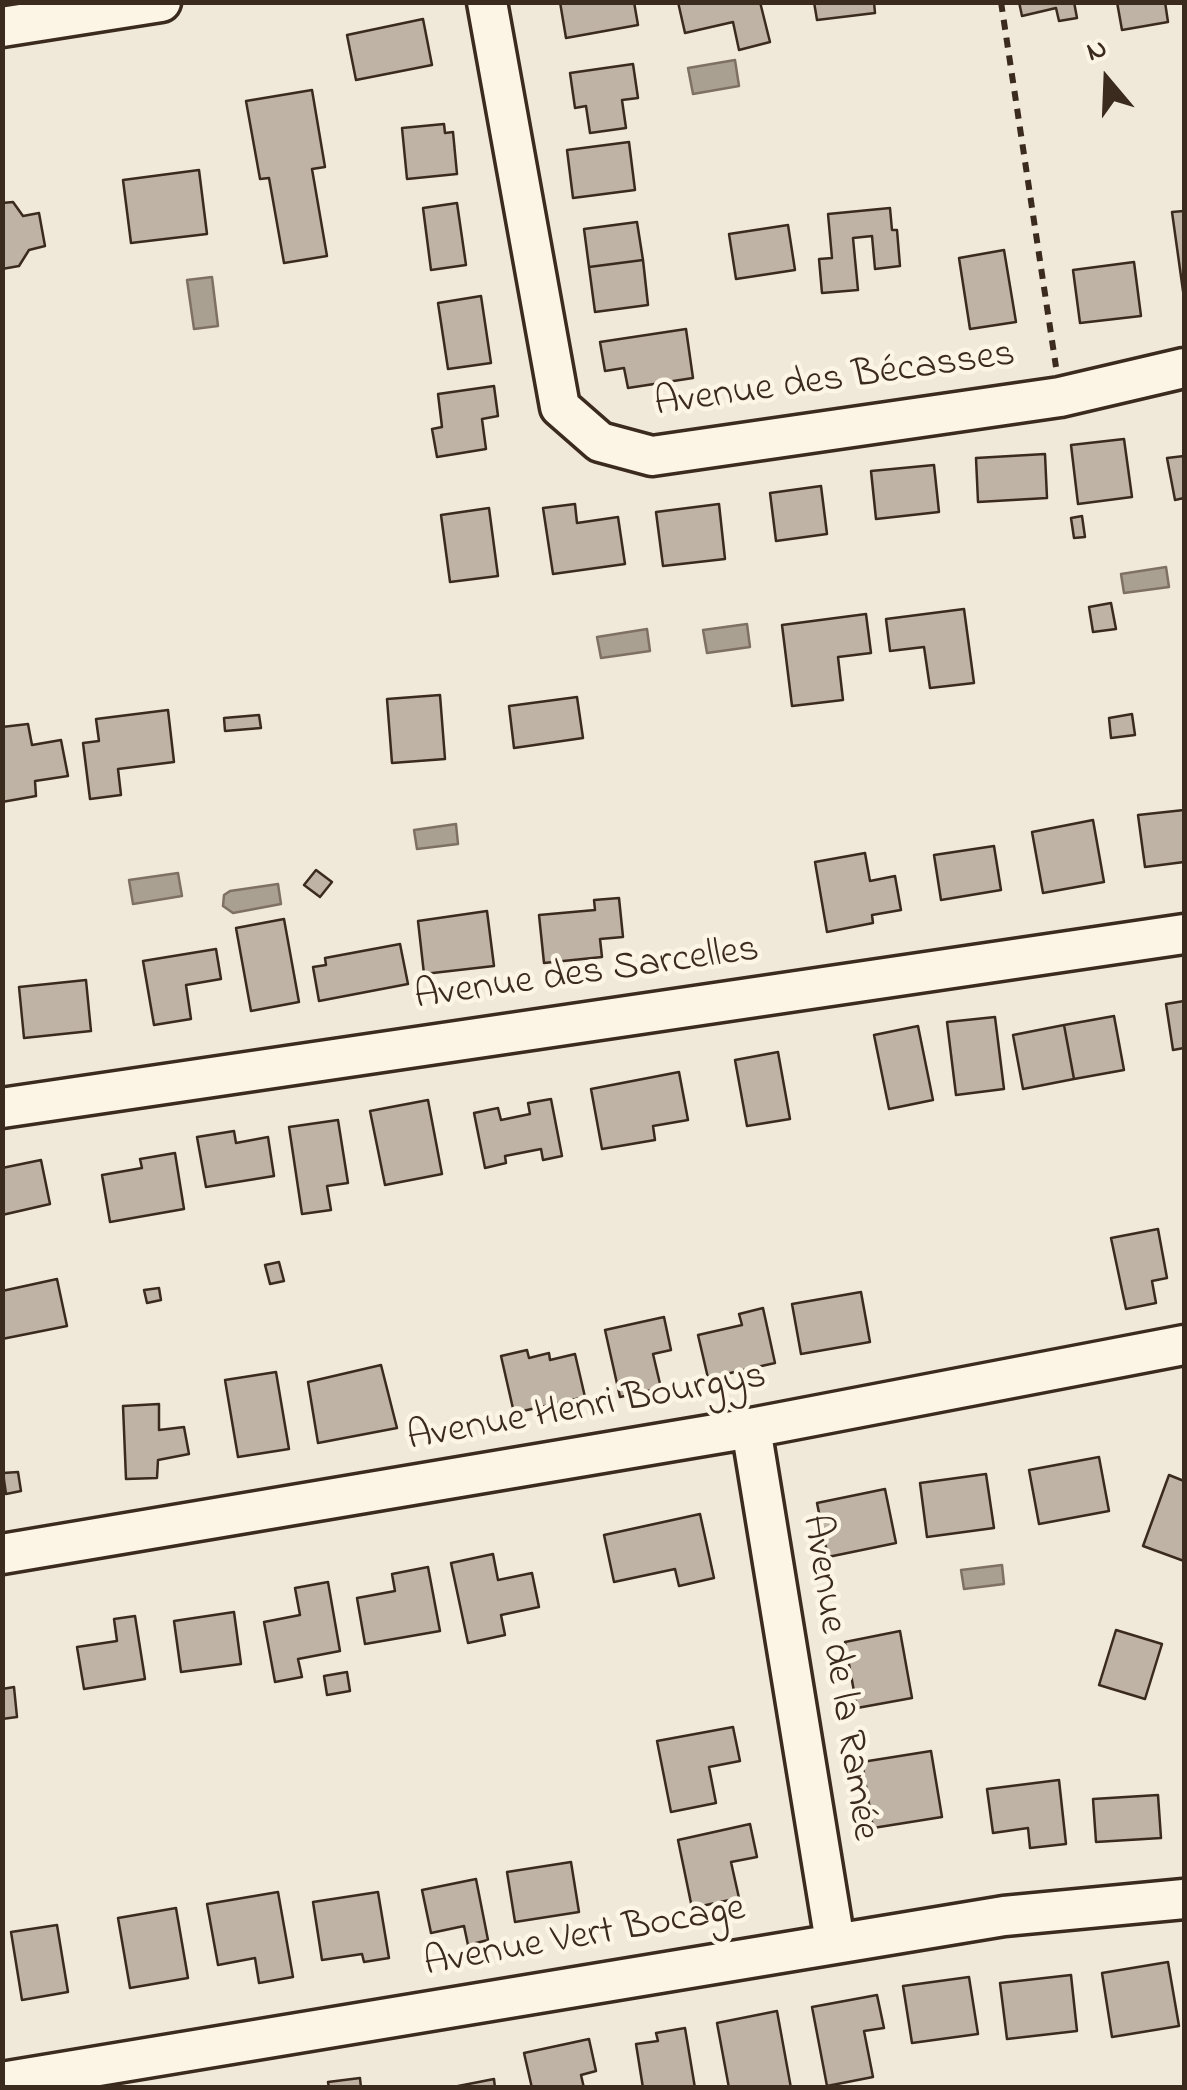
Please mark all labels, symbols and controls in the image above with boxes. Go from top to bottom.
text: N [1081,29,1113,74]
north arrow [1057,30,1157,130]
street label: Avenue des Bécasses [652,333,1018,431]
street label: Avenue des Sarcelles [412,928,762,1024]
street label: Avenue Henri Bourgys [404,1355,770,1465]
street label: Avenue de la Ramée [788,1512,886,1844]
street label: Avenue Vert Bocage [421,1887,749,1991]

